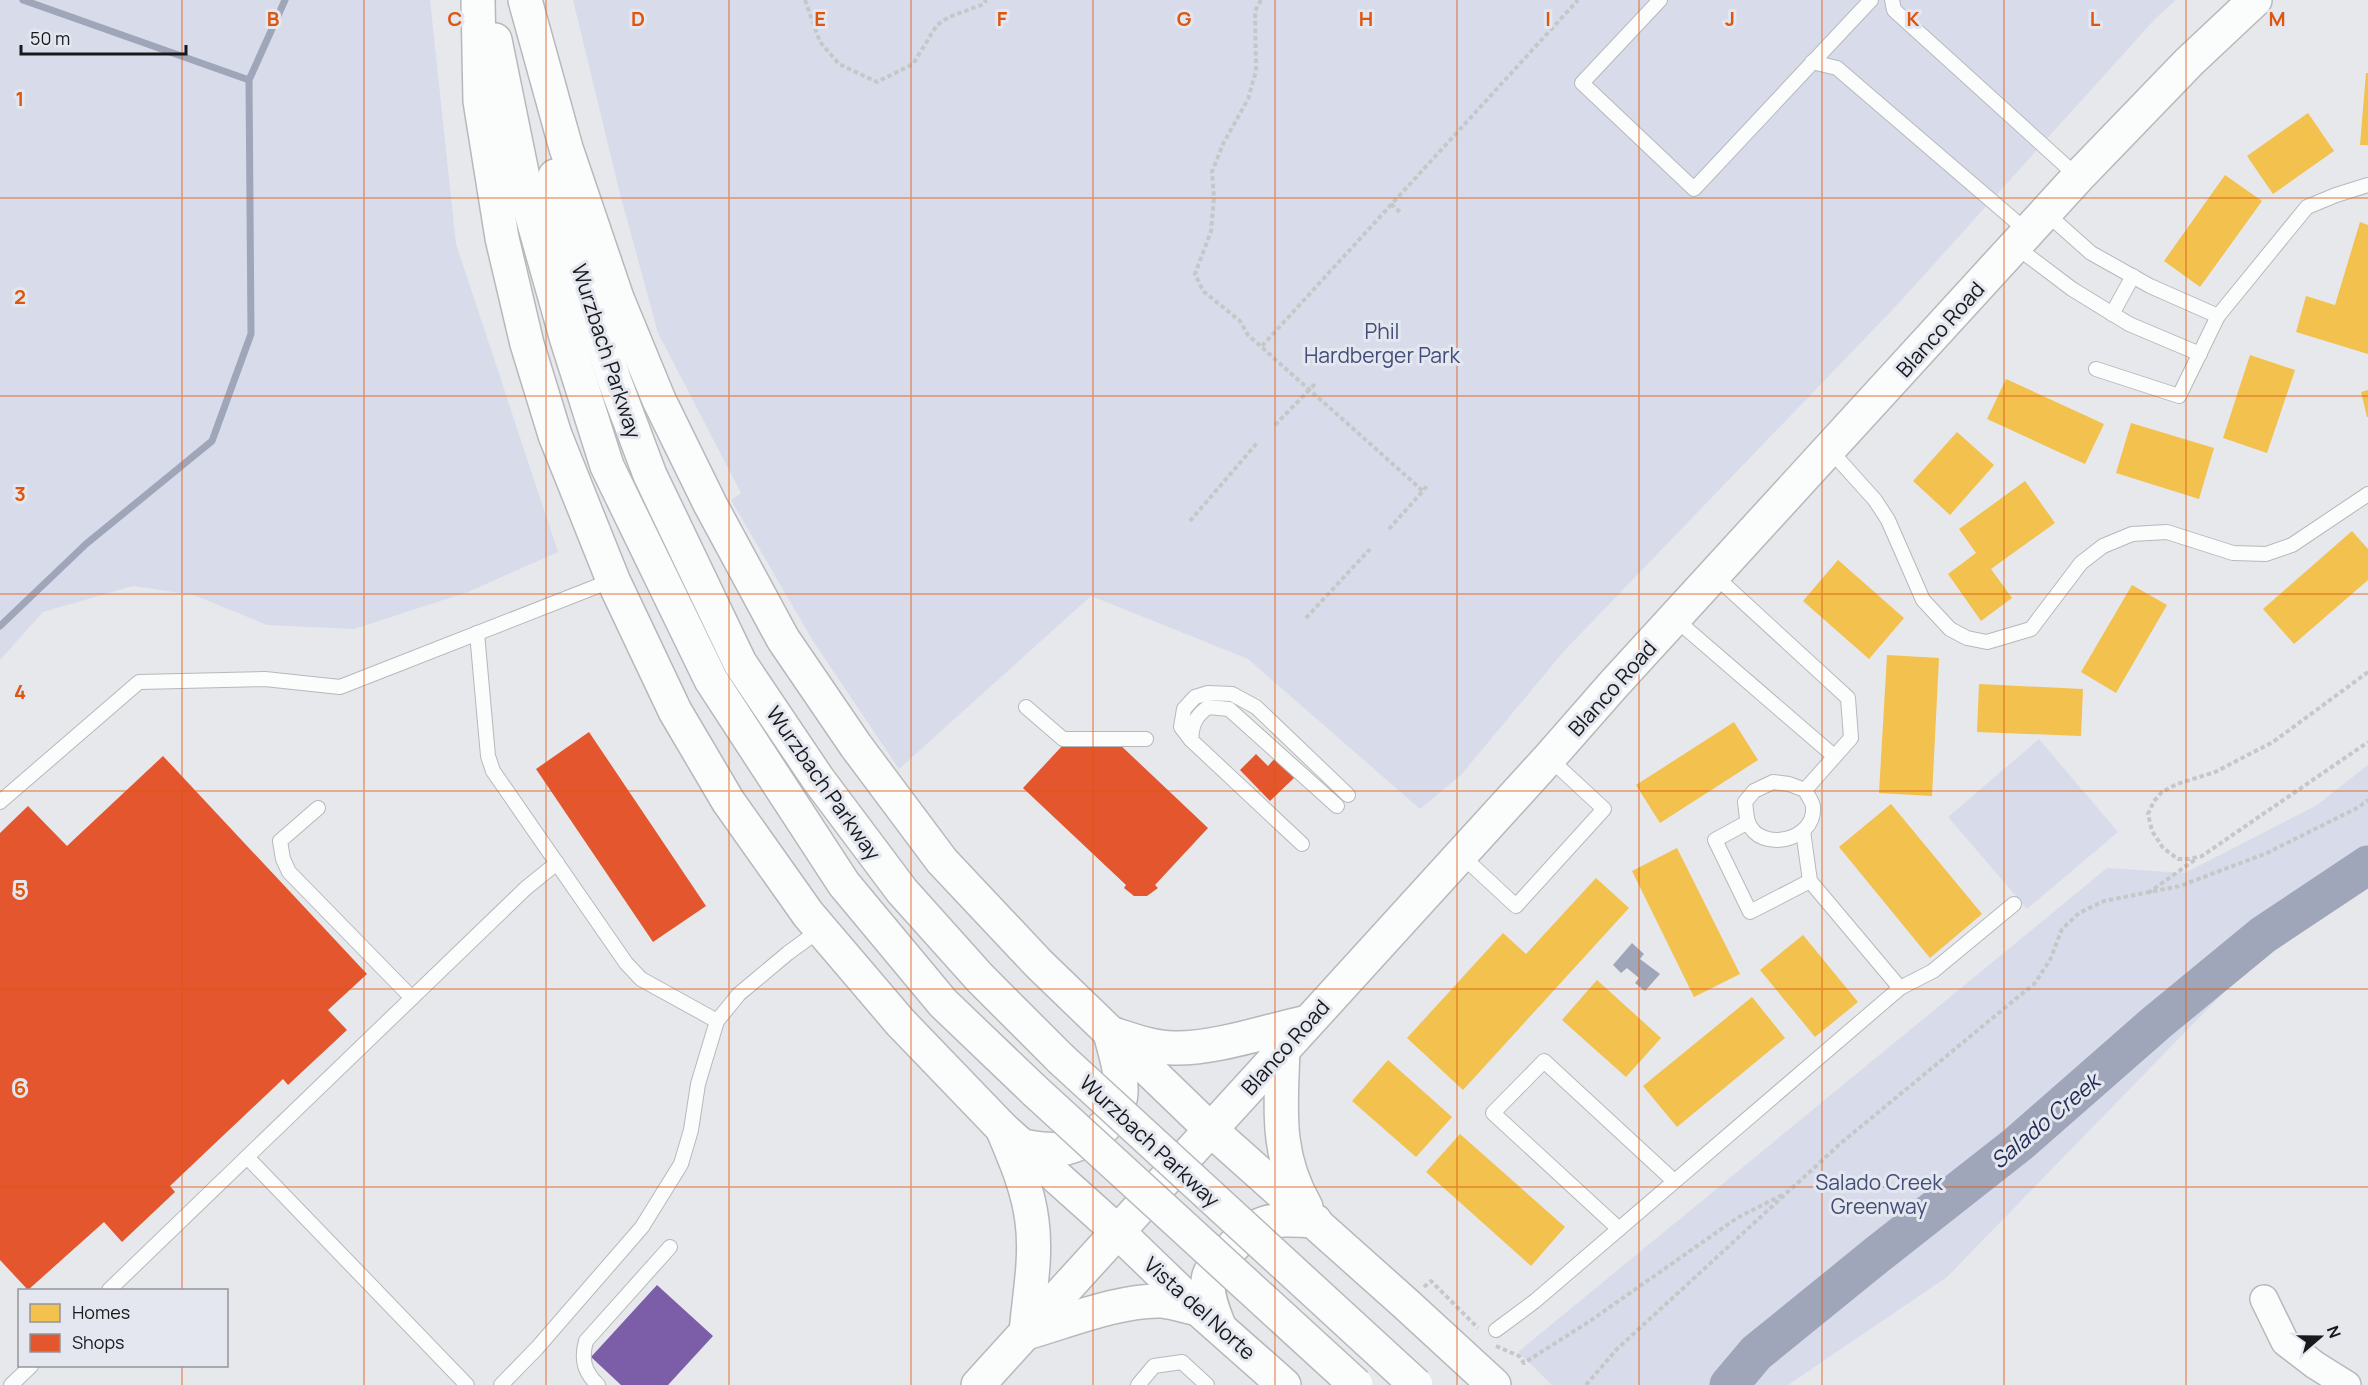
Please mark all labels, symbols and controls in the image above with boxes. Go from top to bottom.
text: B [267,5,280,32]
text: C [448,5,462,32]
text: D [631,5,645,32]
text: E [814,5,826,32]
text: F [997,5,1008,32]
text: G [1177,5,1192,32]
text: H [1359,5,1373,32]
text: I [1545,5,1551,32]
text: J [1725,5,1735,32]
text: K [1907,5,1920,32]
text: L [2090,5,2101,32]
text: M [2268,5,2286,32]
scale bar [21,18,186,56]
text: 50 m [30,26,70,50]
text: 1 [16,85,24,112]
street label: Wurzbach Parkway [566,260,648,442]
street label: Blanco Road [1890,275,1990,383]
text: 2 [14,283,26,310]
park label: Phil Hardberger Park [1304,317,1461,369]
text: 3 [14,480,26,507]
street label: Blanco Road [1562,634,1662,742]
text: 4 [14,678,26,705]
street label: Wurzbach Parkway [760,700,888,866]
text: 5 [14,876,26,903]
street label: Blanco Road [1235,993,1335,1101]
water label: Salado Creek [1984,1065,2108,1175]
street label: Wurzbach Parkway [1074,1069,1226,1213]
text: 6 [14,1074,26,1101]
park label: Salado Creek Greenway [1815,1168,1943,1220]
street label: Vista del Norte [1138,1250,1262,1366]
legend [18,1289,228,1367]
text: Homes [72,1300,130,1324]
north arrow [2290,1307,2350,1367]
text: N [2322,1323,2346,1341]
text: Shops [72,1330,124,1354]

